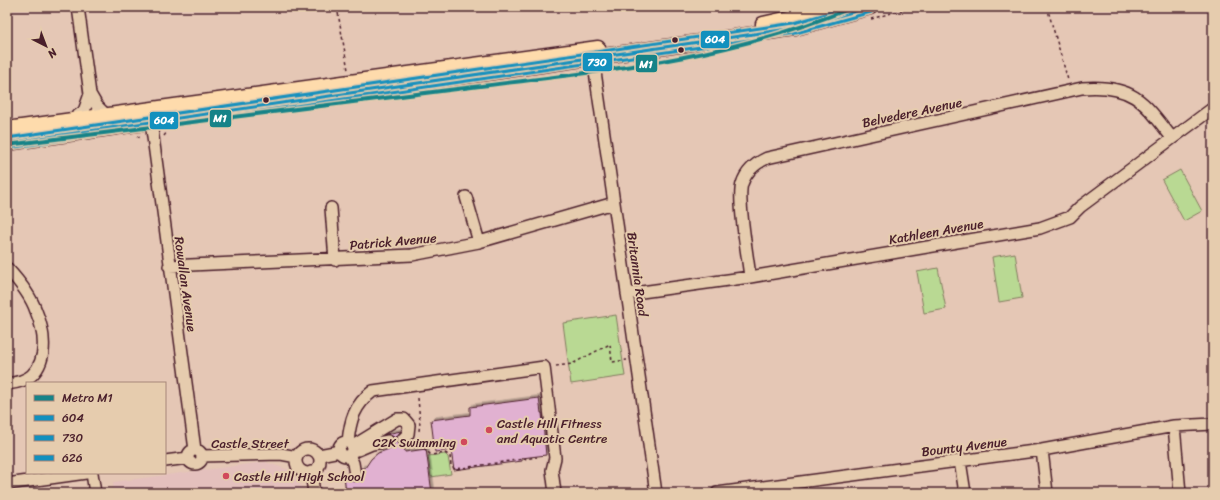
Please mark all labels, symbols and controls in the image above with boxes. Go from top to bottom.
north arrow [26,26,66,66]
line badge: 604 [700,30,730,49]
text: 604 [704,30,725,49]
unlabelled marker [670,35,680,45]
text: N [43,43,62,63]
unlabelled marker [676,45,686,55]
line badge: 730 [582,52,613,72]
text: 730 [587,53,607,72]
line badge: M1 [635,54,658,73]
text: M1 [638,55,653,74]
street label: Belvedere Avenue [860,91,965,134]
unlabelled marker [261,95,271,105]
line badge: M1 [209,109,232,128]
text: M1 [212,109,227,128]
line badge: 604 [149,111,179,130]
text: 604 [153,111,174,130]
street label: Kathleen Avenue [887,212,985,251]
street label: Patrick Avenue [349,226,438,257]
street label: Britannia Road [620,230,655,319]
street label: Rowallan Avenue [167,235,204,333]
legend [26,382,166,474]
text: Metro M1 [62,387,113,409]
text: 604 [62,407,84,429]
place label: Castle Hill Fitness and Aquatic Centre [497,412,607,450]
marker: Castle Hill Fitness and Aquatic Centre [484,425,494,435]
text: 730 [62,427,83,449]
street label: Bounty Avenue [920,430,1008,463]
place label: C2K Swimming [372,431,456,454]
street label: Castle Street [211,432,289,455]
marker: C2K Swimming [459,437,469,447]
text: 626 [62,447,83,469]
place label: Castle Hill High School [234,465,365,488]
marker: Castle Hill High School [221,471,231,481]

